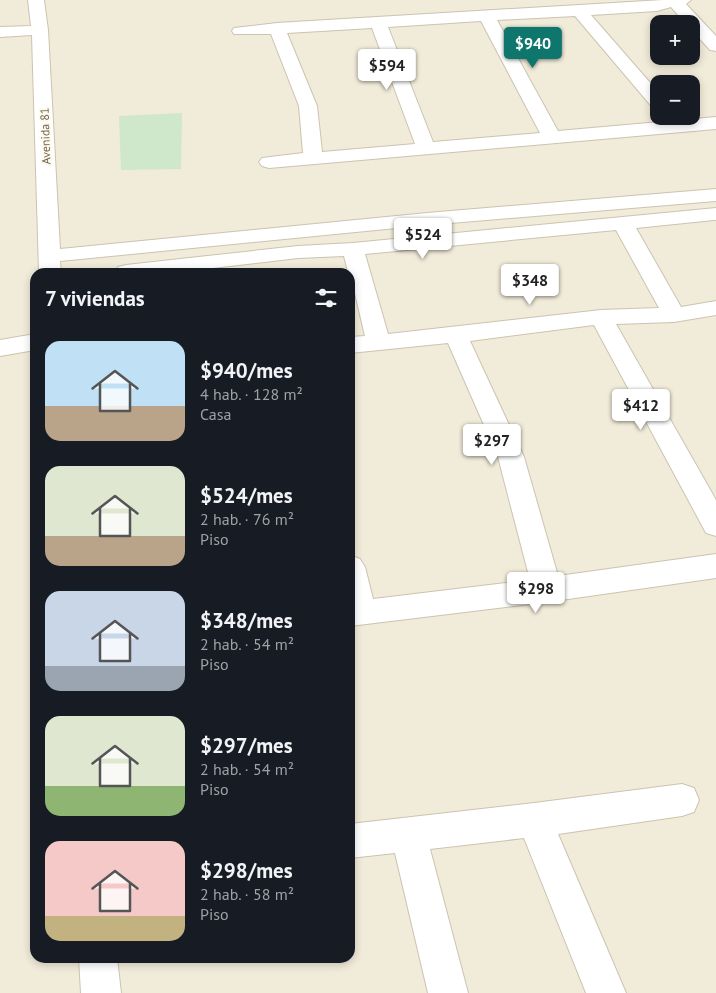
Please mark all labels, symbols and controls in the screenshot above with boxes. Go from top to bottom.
map controls [650,15,700,125]
button: + [650,15,700,65]
pin: $940 [503,27,563,69]
text: $940 [515,33,551,53]
pin: $594 [357,48,417,91]
text: $594 [369,55,405,75]
button: − [650,75,700,125]
street label: Avenida 81 [37,107,53,165]
pin: $524 [393,218,453,260]
text: $524 [405,224,441,244]
pin: $348 [500,264,560,306]
text: $348 [512,270,548,290]
icon: filters [312,284,340,312]
text: 7 viviendas [45,285,145,312]
text: $940/mes [200,357,293,384]
icon: home [85,361,145,421]
text: 4 hab. · 128 m² [200,384,303,404]
pin: $412 [611,388,671,431]
text: $412 [623,395,659,415]
text: Casa [200,404,231,424]
pin: $297 [462,424,522,466]
text: $297 [474,430,510,450]
text: $524/mes [200,482,293,509]
icon: home [85,486,145,546]
text: 2 hab. · 76 m² [200,509,294,529]
text: Piso [200,529,229,549]
pin: $298 [506,572,566,614]
text: $298 [518,578,554,598]
text: $348/mes [200,607,293,634]
icon: home [85,611,145,671]
text: 2 hab. · 54 m² [200,634,294,654]
text: Piso [200,654,229,674]
text: $297/mes [200,732,293,759]
icon: home [85,736,145,796]
text: 2 hab. · 54 m² [200,759,294,779]
text: Piso [200,779,229,799]
text: $298/mes [200,857,293,884]
icon: home [85,861,145,921]
text: 2 hab. · 58 m² [200,884,294,904]
text: Piso [200,904,229,924]

